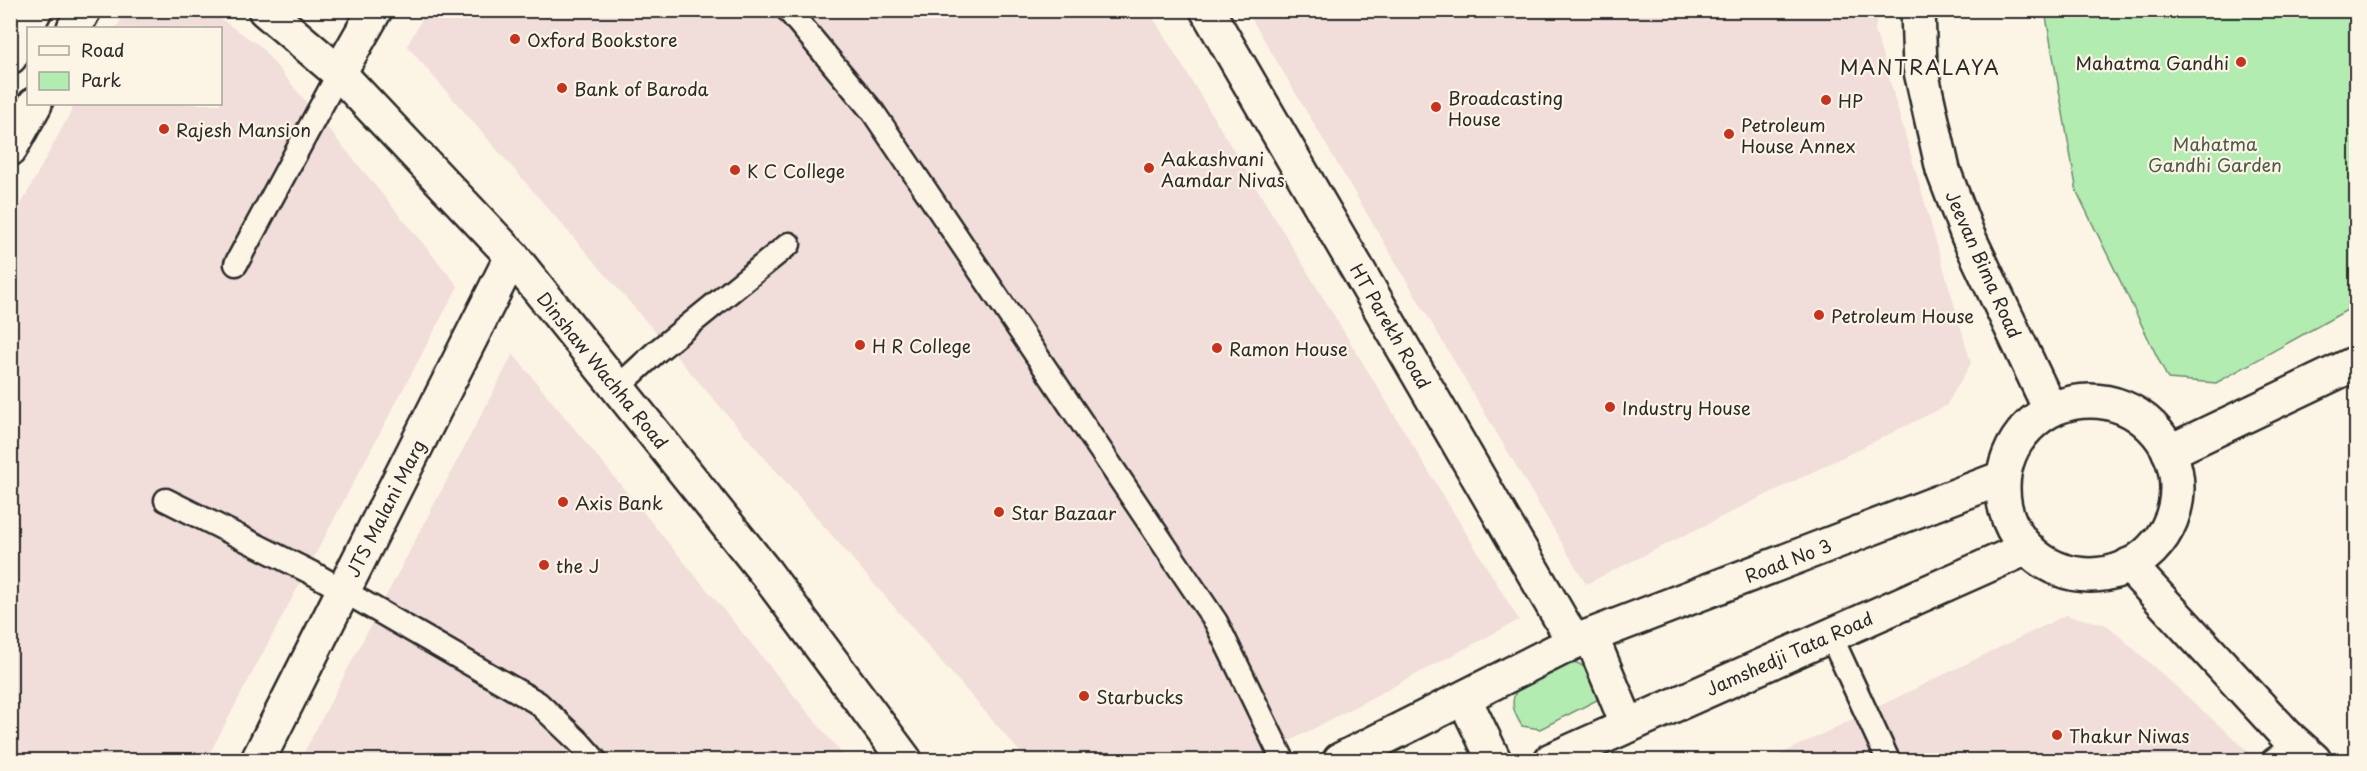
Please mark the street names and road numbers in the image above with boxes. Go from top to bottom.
street label: Jeevan Bima Road [1939,186,2029,342]
street label: HT Parekh Road [1344,258,1438,394]
street label: Dinshaw Wachha Road [531,286,675,454]
street label: JTS Malani Marg [339,435,431,581]
street label: Road No 3 [1741,531,1835,589]
street label: Jamshedji Tata Road [1701,604,1877,702]

